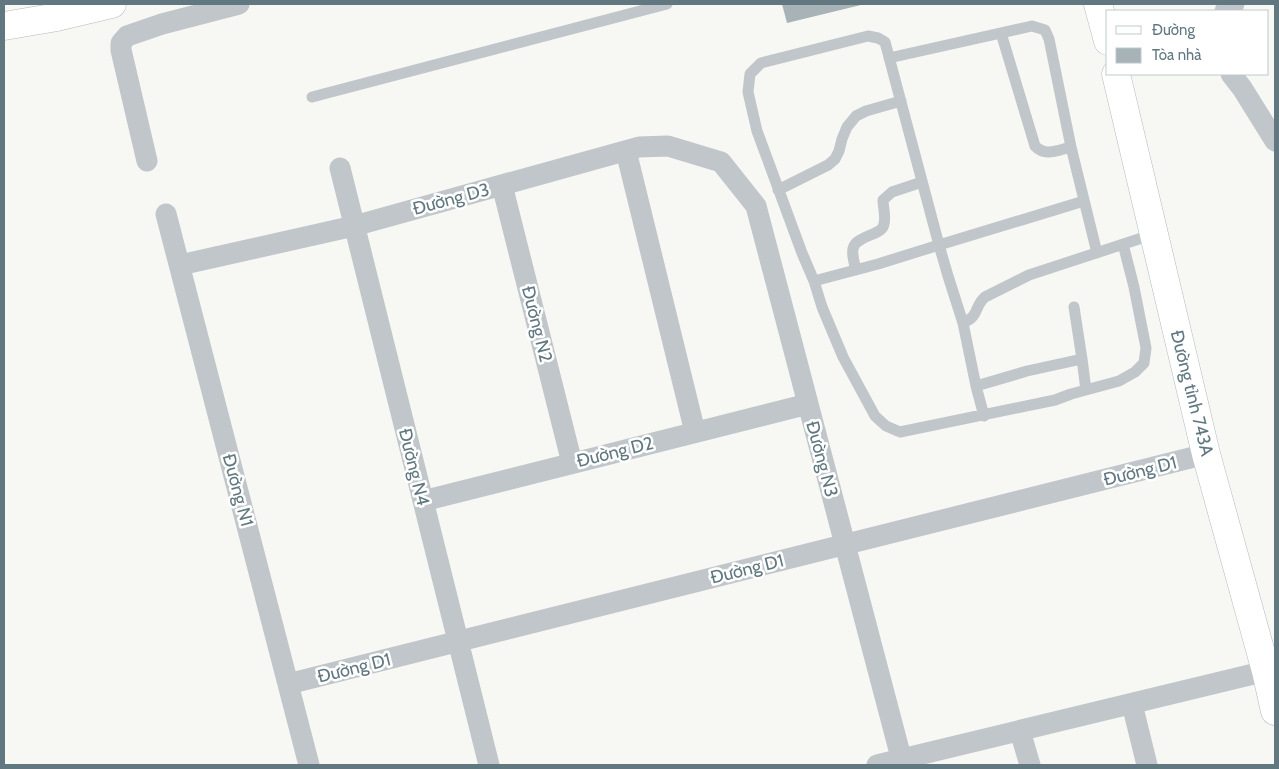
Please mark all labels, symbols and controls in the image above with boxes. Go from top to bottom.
legend [1106,10,1269,75]
text: Đường [1152,21,1195,39]
text: Tòa nhà [1152,46,1202,64]
street label: Đường D3 [410,178,492,220]
street label: Đường N2 [517,284,557,364]
street label: Đường tỉnh 743A [1166,328,1218,458]
street label: Đường N3 [801,419,843,499]
street label: Đường N4 [394,426,434,508]
street label: Đường D2 [574,432,656,472]
street label: Đường N1 [218,451,258,529]
street label: Đường D1 [1101,451,1179,491]
street label: Đường D1 [708,549,786,589]
street label: Đường D1 [315,648,393,688]

